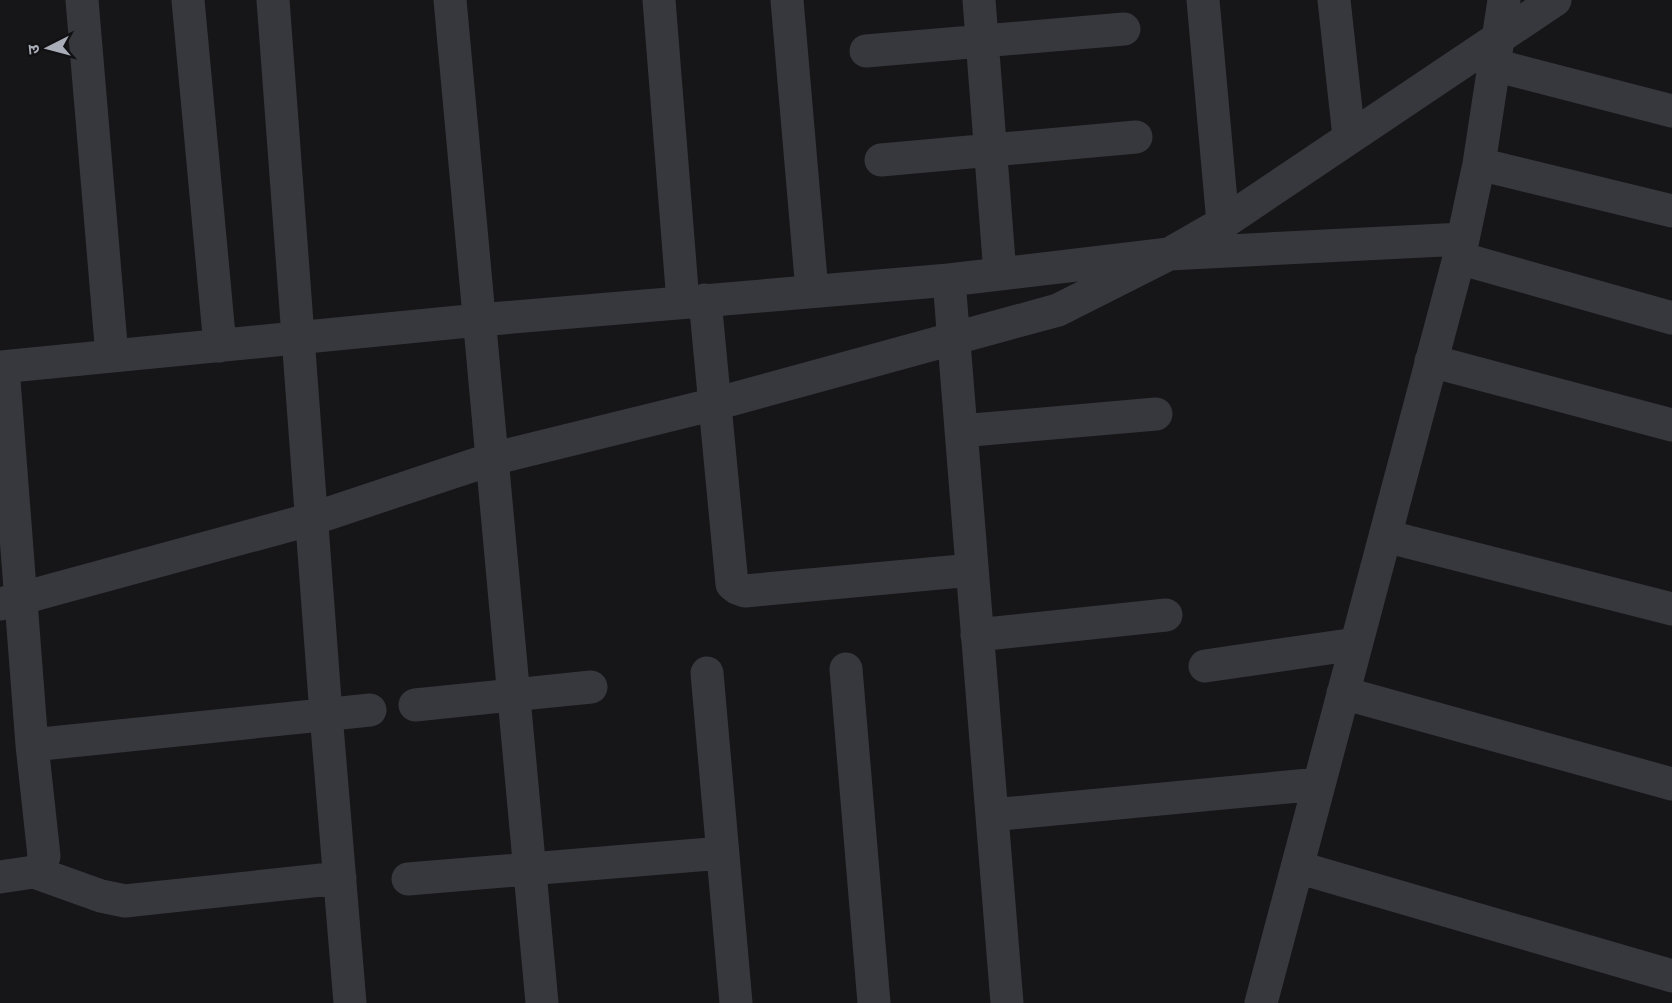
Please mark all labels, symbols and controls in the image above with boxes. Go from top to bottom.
north arrow [18,18,78,78]
text: उ [24,43,44,55]

